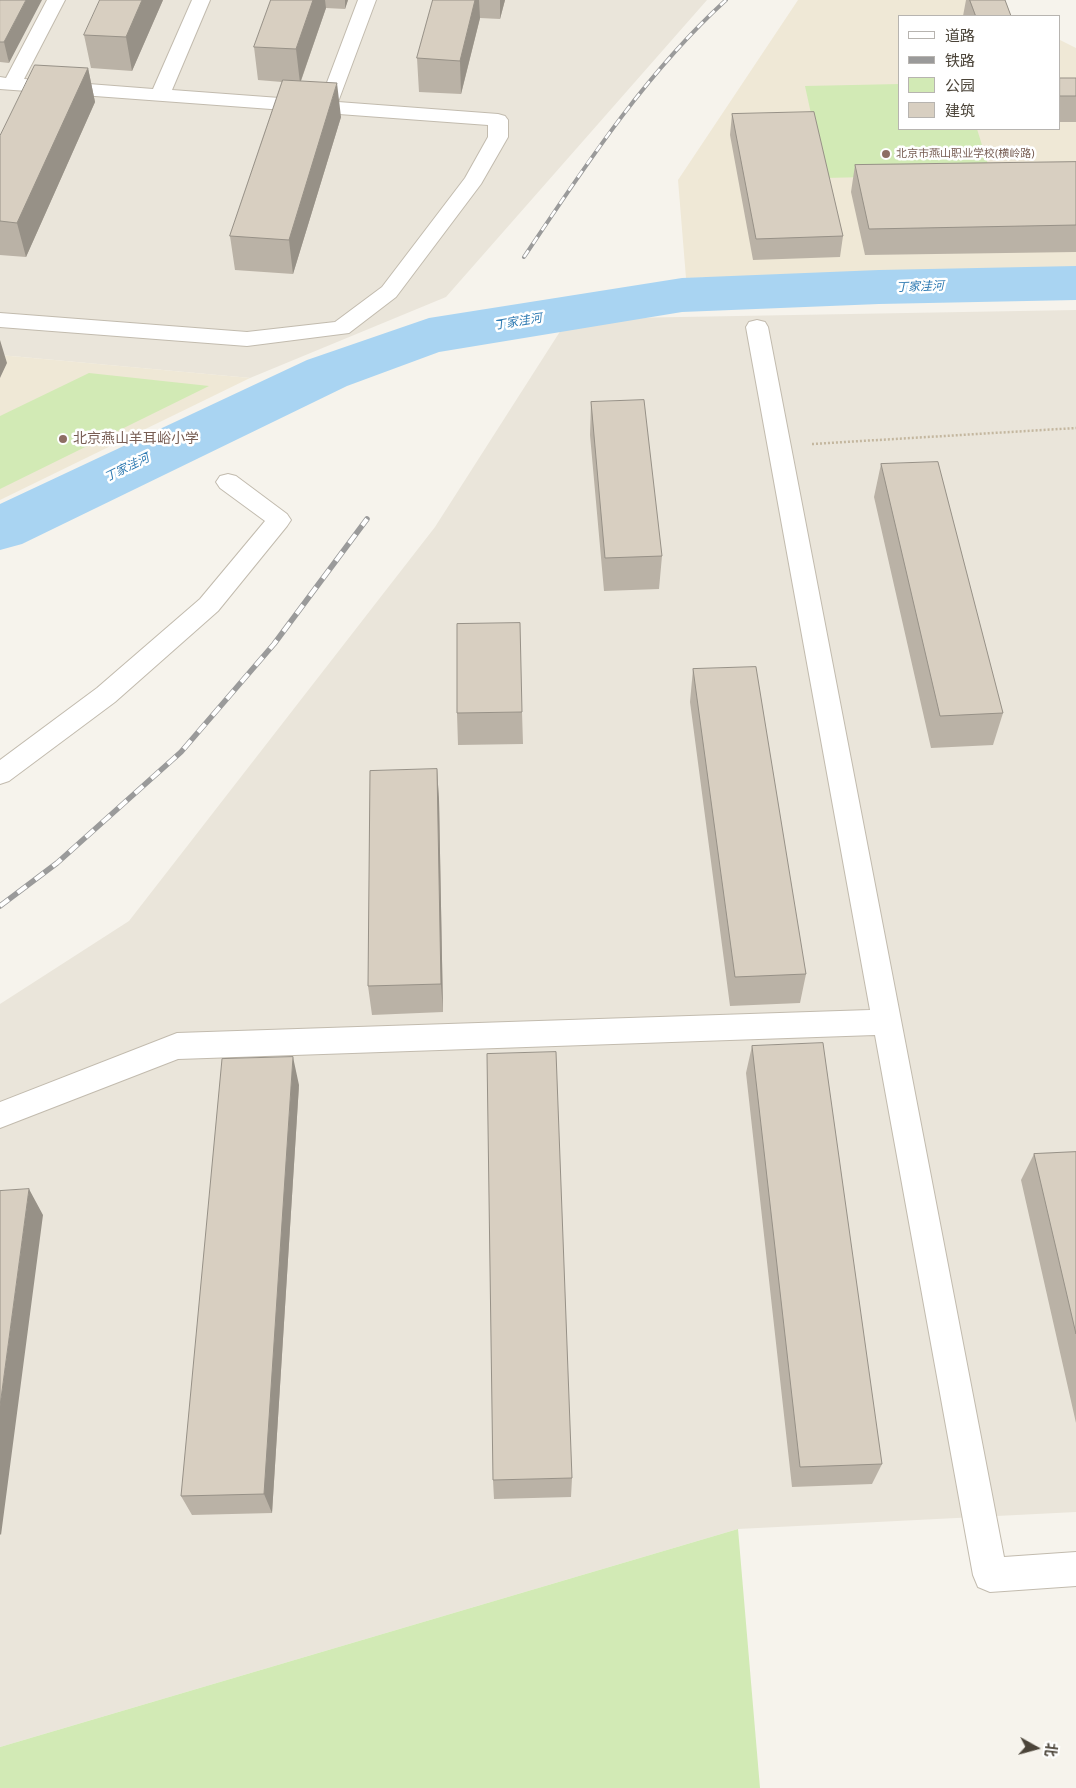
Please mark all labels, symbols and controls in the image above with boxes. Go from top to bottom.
legend [898,15,1061,130]
text: 道路 [945,25,975,45]
text: 铁路 [945,50,975,70]
text: 公园 [945,75,975,95]
text: 建筑 [945,100,975,120]
place label: 北京市燕山职业学校(横岭路) [896,147,1035,161]
marker: 北京市燕山职业学校(横岭路) [880,148,892,160]
water label: 丁家洼河 [896,279,944,295]
water label: 丁家洼河 [493,311,543,333]
place label: 北京燕山羊耳峪小学 [73,431,199,447]
marker: 北京燕山羊耳峪小学 [57,433,69,445]
water label: 丁家洼河 [102,451,152,485]
north arrow [1011,1723,1061,1773]
text: 北 [1041,1742,1062,1758]

